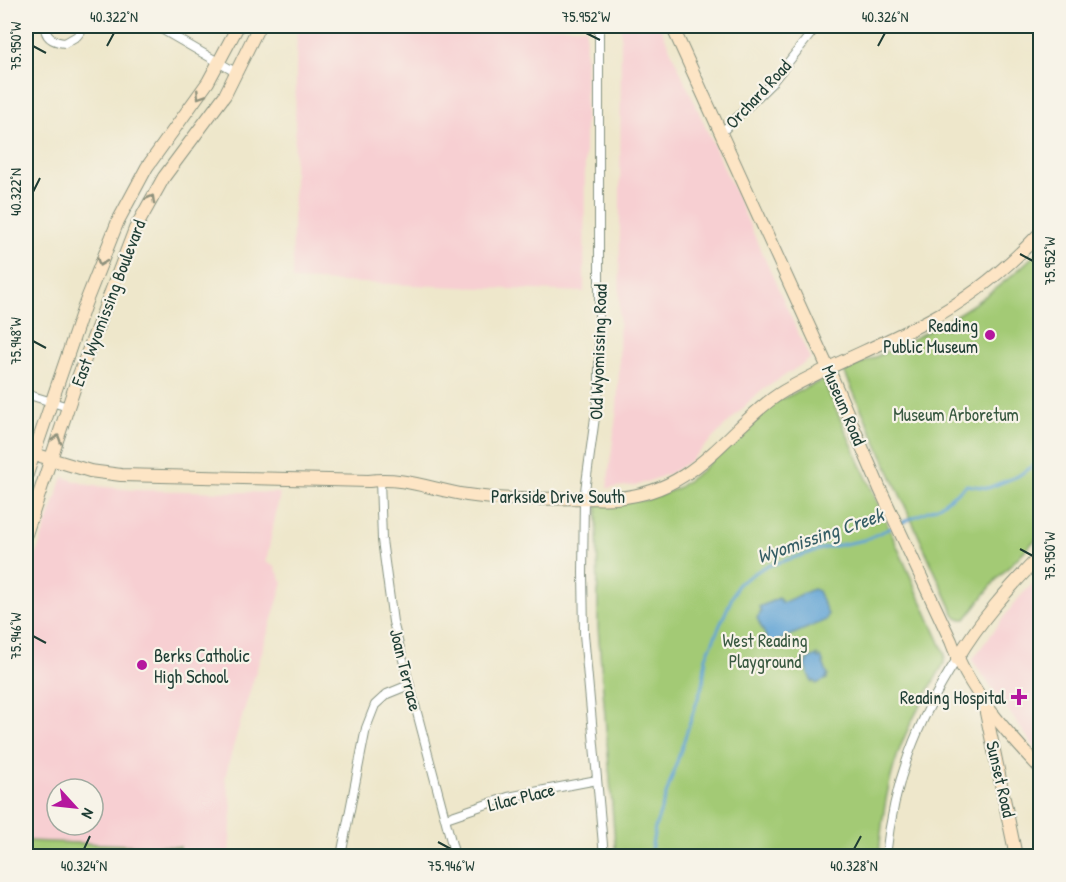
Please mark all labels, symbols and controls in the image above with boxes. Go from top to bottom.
text: 40.322°N [90,6,138,27]
text: 75.952°W [562,6,611,27]
text: 40.326°N [862,6,908,27]
text: 75.950°W [5,21,26,70]
street label: Orchard Road [719,54,797,134]
one-way arrow [196,88,207,99]
text: 40.322°N [5,168,26,216]
one-way arrow [144,195,155,205]
street label: East Wyomissing Boulevard [65,216,151,390]
text: 75.952°W [1039,236,1060,285]
one-way arrow [95,256,108,267]
street label: Old Wyomissing Road [583,284,613,420]
place label: Reading Public Museum [883,313,978,359]
text: 75.948°W [5,317,26,365]
marker: Reading Public Museum [983,328,997,342]
street label: Museum Road [816,361,872,449]
park label: Museum Arboretum [893,402,1019,427]
one-way arrow [50,434,63,445]
street label: Parkside Drive South [491,484,625,509]
water label: Wyomissing Creek [753,500,889,570]
text: 75.950°W [1039,531,1060,580]
text: 75.946°W [5,612,26,659]
street label: Joan Terrace [384,626,428,714]
park label: West Reading Playground [722,628,808,674]
place label: Berks Catholic High School [154,643,250,689]
marker: Berks Catholic High School [135,658,149,672]
place label: Reading Hospital [900,685,1006,710]
marker: Reading Hospital [1010,688,1028,706]
street label: Sunset Road [980,738,1022,820]
north arrow [45,777,105,837]
street label: Lilac Place [485,777,557,817]
text: N [76,805,100,823]
text: 40.324°N [61,855,107,876]
text: 75.946°W [428,855,475,876]
text: 40.328°N [830,855,878,876]

